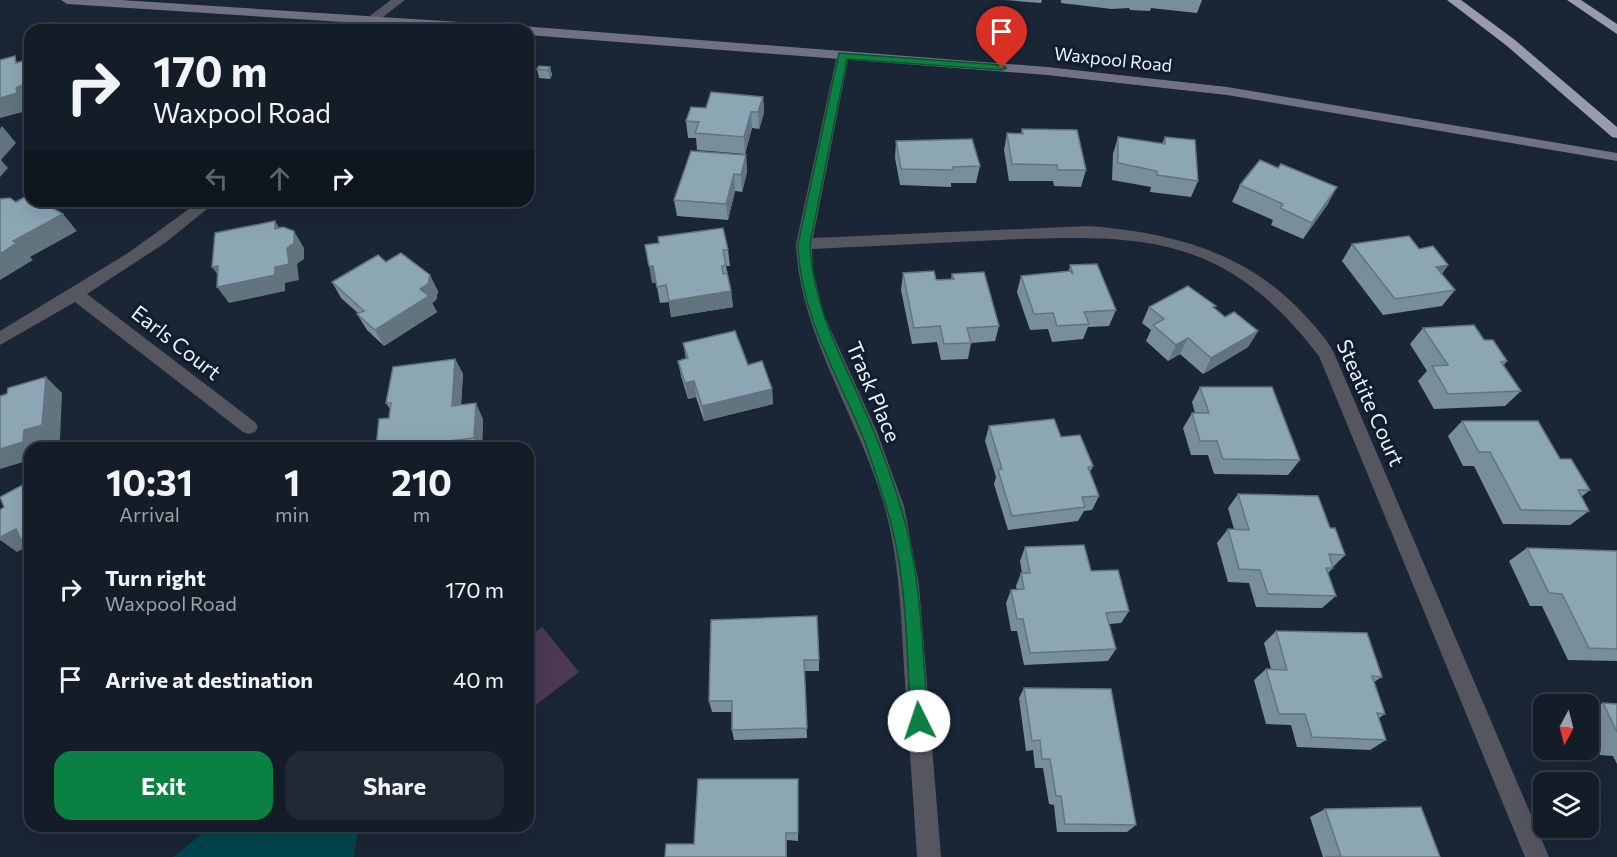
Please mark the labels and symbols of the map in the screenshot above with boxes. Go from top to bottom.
pin [976,6,1027,68]
street label: Waxpool Road [1053,42,1173,76]
street label: Earls Court [127,299,227,384]
street label: Steatite Court [1332,335,1410,470]
street label: Trask Place [842,337,907,445]
position arrow [887,689,951,753]
north arrow [1533,694,1599,760]

